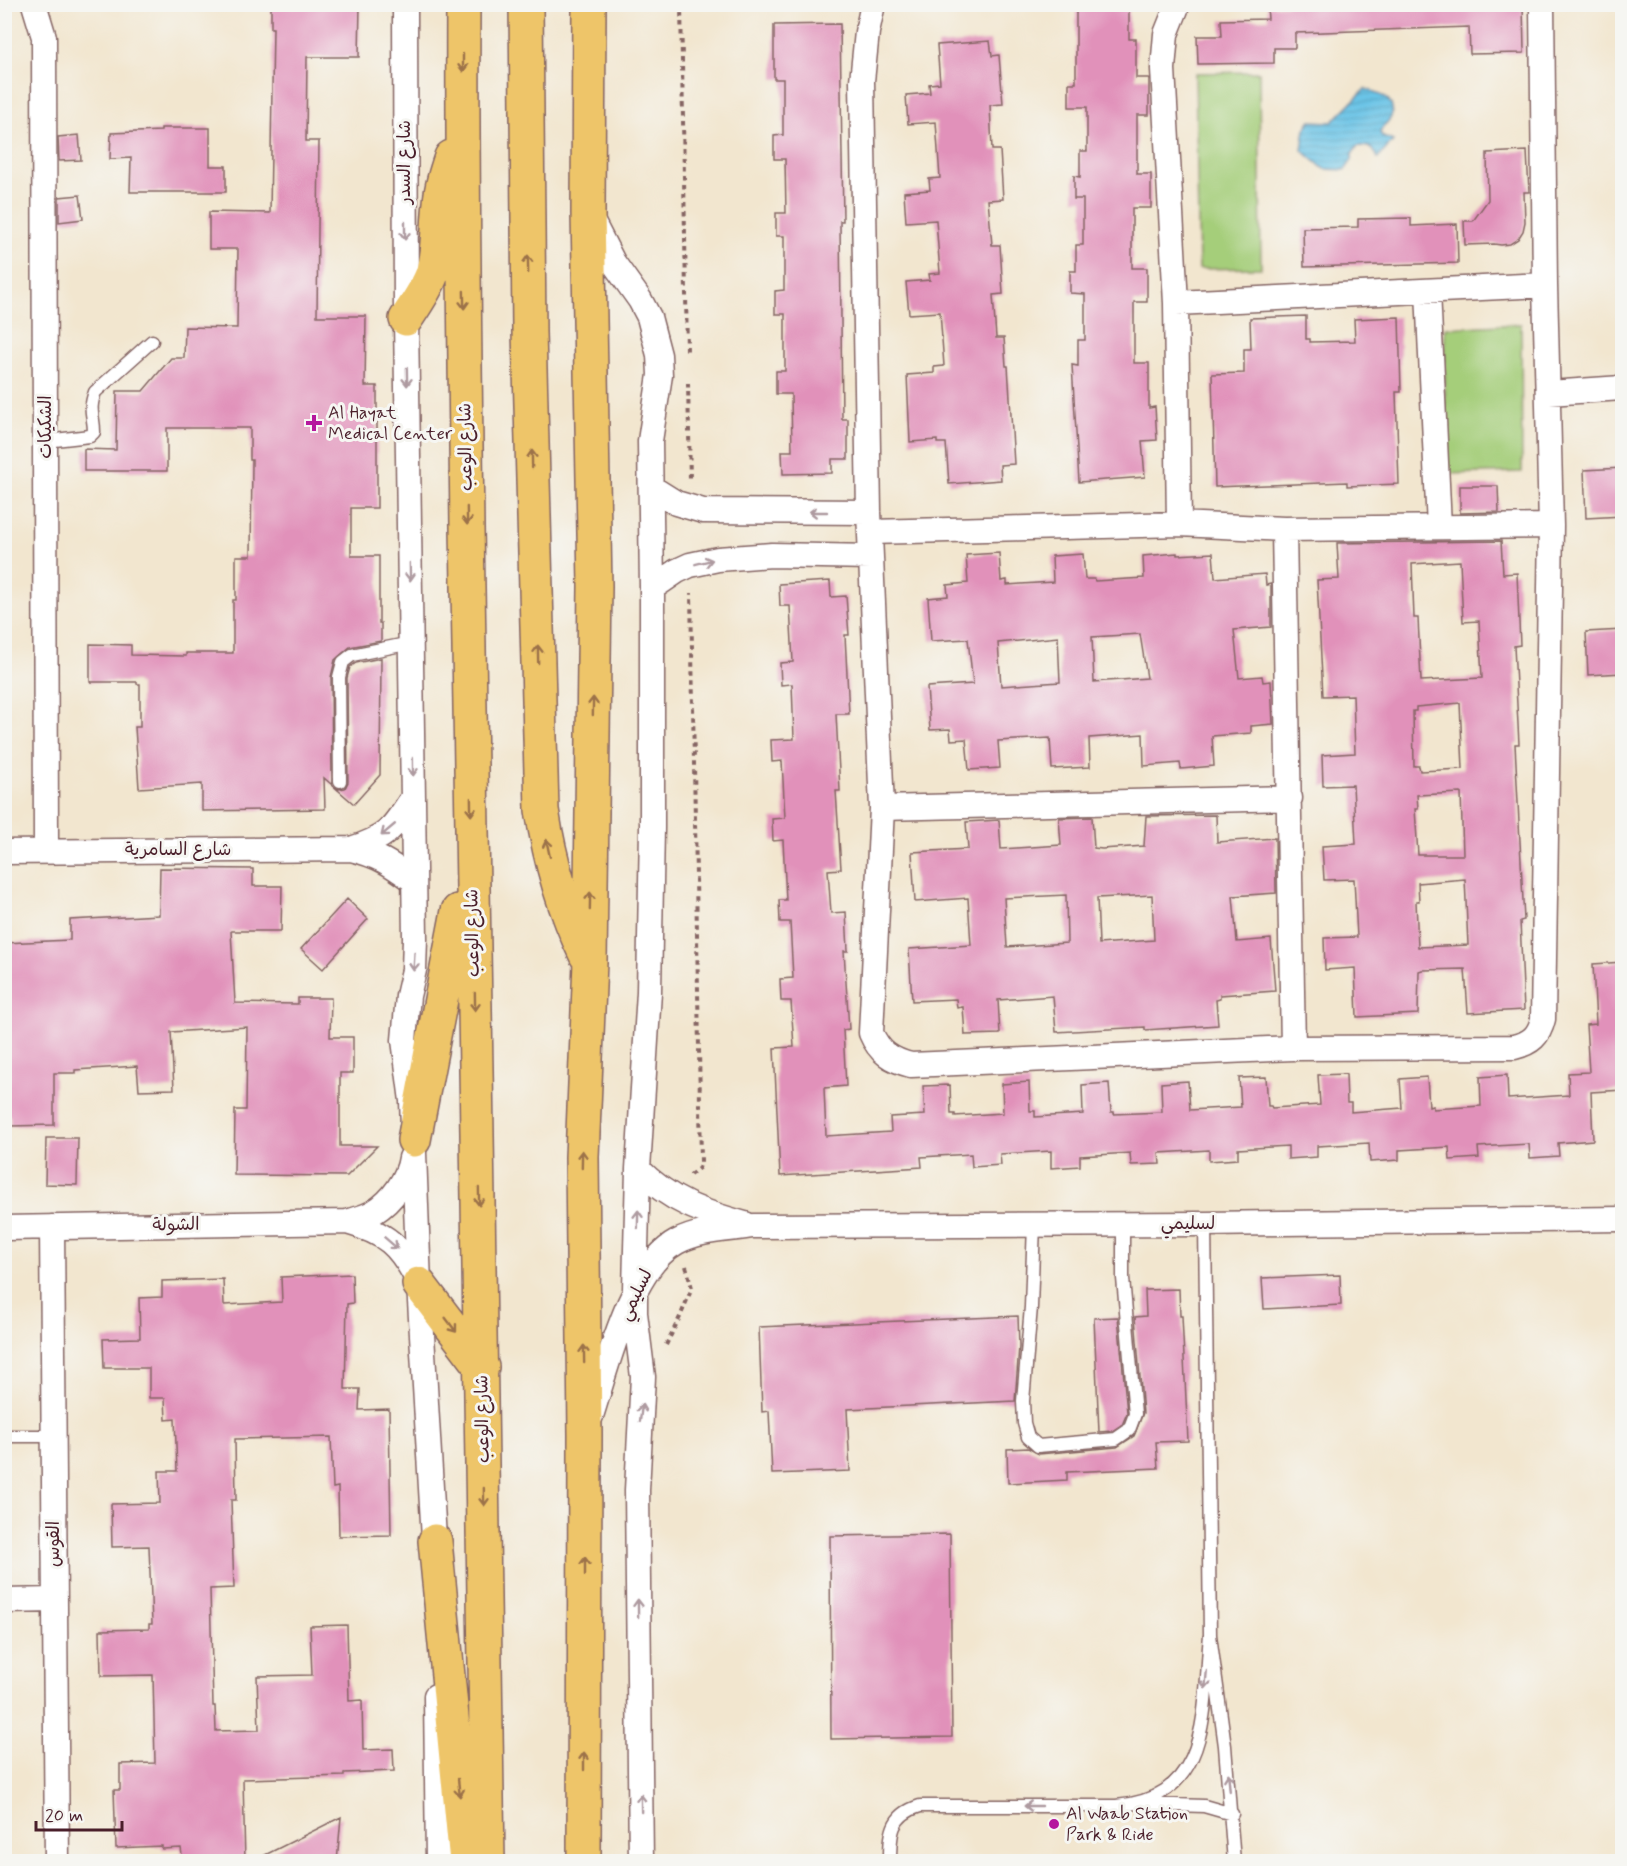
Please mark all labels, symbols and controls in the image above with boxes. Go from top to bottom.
one-way arrow [457,52,469,72]
street label: شارع السدر [393,120,417,206]
one-way arrow [400,220,411,240]
one-way arrow [523,254,534,274]
one-way arrow [459,289,470,309]
one-way arrow [401,366,412,386]
street label: الشكيكات [34,395,58,459]
place label: Al Hayat Medical Center [328,401,453,446]
street label: شارع الوعب [453,403,479,491]
marker: Al Hayat Medical Center [305,414,323,432]
one-way arrow [527,449,538,469]
one-way arrow [461,505,473,525]
one-way arrow [809,506,829,518]
one-way arrow [694,555,713,567]
one-way arrow [404,561,415,581]
one-way arrow [532,644,543,664]
one-way arrow [587,697,599,717]
one-way arrow [407,756,419,776]
one-way arrow [465,796,477,816]
one-way arrow [381,823,396,837]
street label: شارع السامرية [125,838,231,862]
one-way arrow [542,839,553,858]
street label: شارع الوعب [460,889,486,977]
one-way arrow [585,892,596,912]
one-way arrow [408,951,419,971]
one-way arrow [469,991,480,1011]
one-way arrow [576,1150,588,1170]
one-way arrow [473,1186,484,1206]
one-way arrow [632,1209,643,1229]
street label: لسليمي [1161,1212,1215,1239]
street label: الشولة [152,1213,200,1237]
one-way arrow [383,1236,398,1250]
street label: لسليمي [613,1265,661,1326]
one-way arrow [445,1317,457,1333]
one-way arrow [578,1345,590,1365]
street label: شارع الوعب [470,1375,496,1463]
one-way arrow [636,1404,647,1424]
one-way arrow [478,1486,490,1506]
street label: القوس [42,1521,66,1567]
one-way arrow [579,1557,591,1577]
one-way arrow [632,1599,644,1619]
one-way arrow [1200,1670,1211,1690]
one-way arrow [578,1752,590,1772]
one-way arrow [1223,1773,1234,1793]
one-way arrow [454,1777,465,1797]
scale bar [36,1794,122,1832]
one-way arrow [635,1794,646,1814]
one-way arrow [1024,1800,1044,1812]
place label: Al Waab Station Park & Ride [1066,1802,1188,1847]
text: 20 m [45,1804,83,1828]
marker: Al Waab Station Park & Ride [1047,1817,1061,1831]

